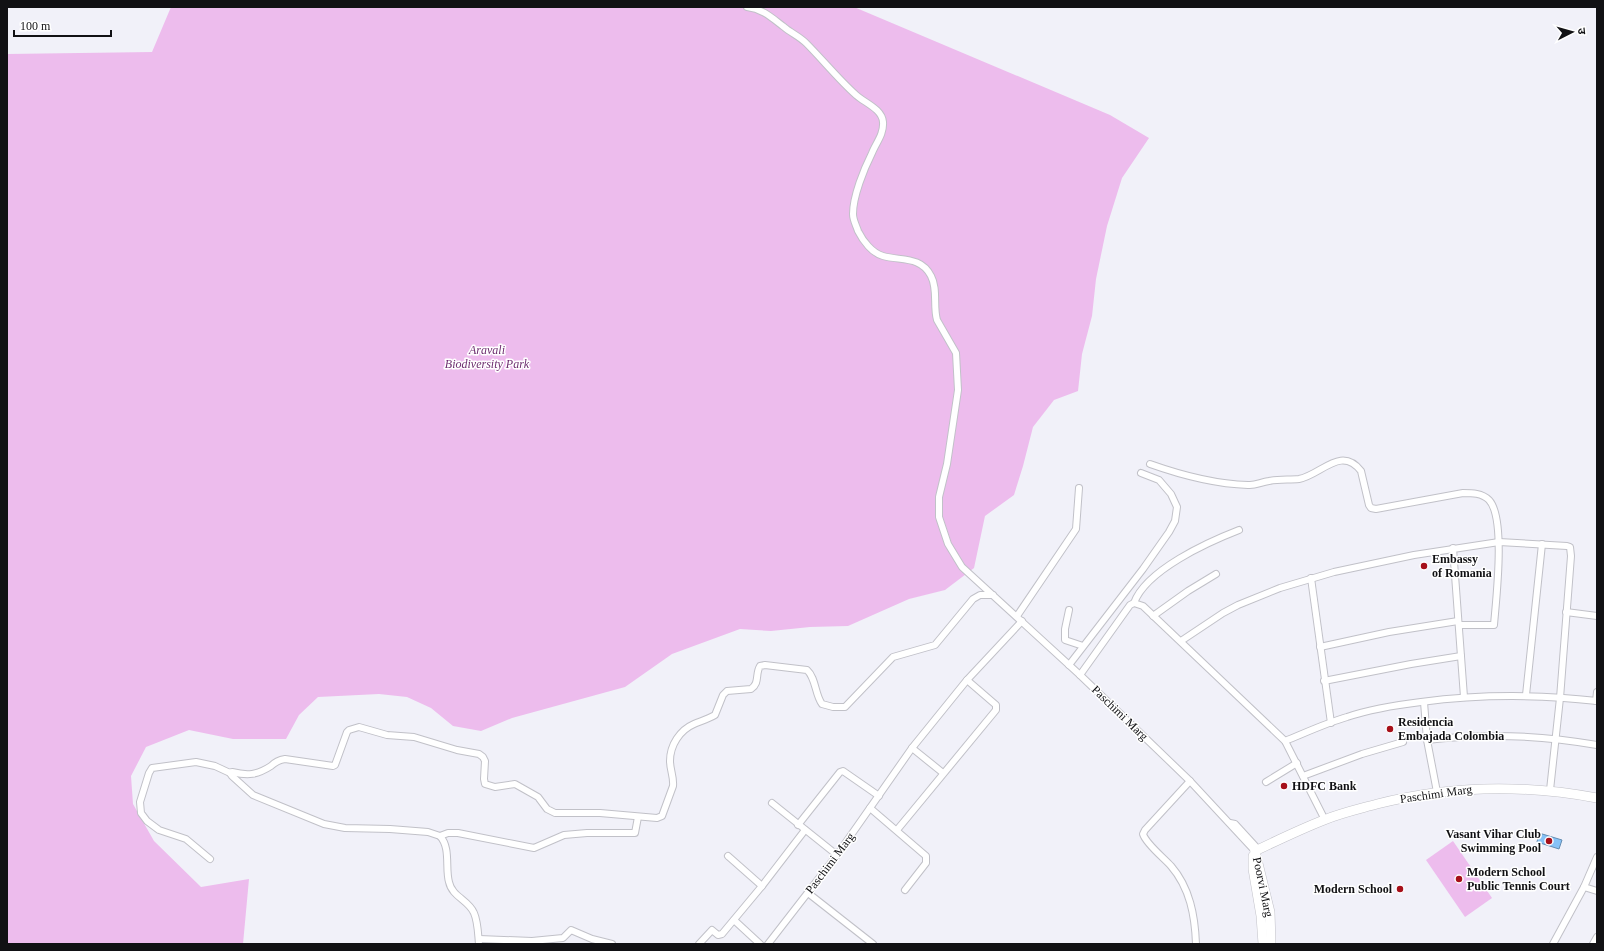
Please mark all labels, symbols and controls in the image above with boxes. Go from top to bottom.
scale bar [14,12,111,38]
north arrow [1552,12,1592,52]
text: 100 m [20,19,51,33]
text: उ [1576,27,1588,35]
park label: Aravali Biodiversity Park [445,343,530,371]
place label: Embassy of Romania [1432,552,1492,580]
marker: Embassy of Romania [1419,561,1429,571]
street label: Paschimi Marg [1089,683,1151,743]
place label: Residencia Embajada Colombia [1398,715,1504,743]
marker: Residencia Embajada Colombia [1385,724,1395,734]
place label: HDFC Bank [1292,779,1357,793]
marker: HDFC Bank [1279,781,1289,791]
street label: Paschimi Marg [1399,782,1473,806]
place label: Vasant Vihar Club Swimming Pool [1446,827,1542,855]
street label: Paschimi Marg [803,830,857,896]
marker: Vasant Vihar Club Swimming Pool [1544,836,1554,846]
street label: Poorvi Marg [1250,856,1276,918]
place label: Modern School Public Tennis Court [1467,865,1570,893]
marker: Modern School Public Tennis Court [1454,874,1464,884]
place label: Modern School [1314,882,1393,896]
marker: Modern School [1395,884,1405,894]

